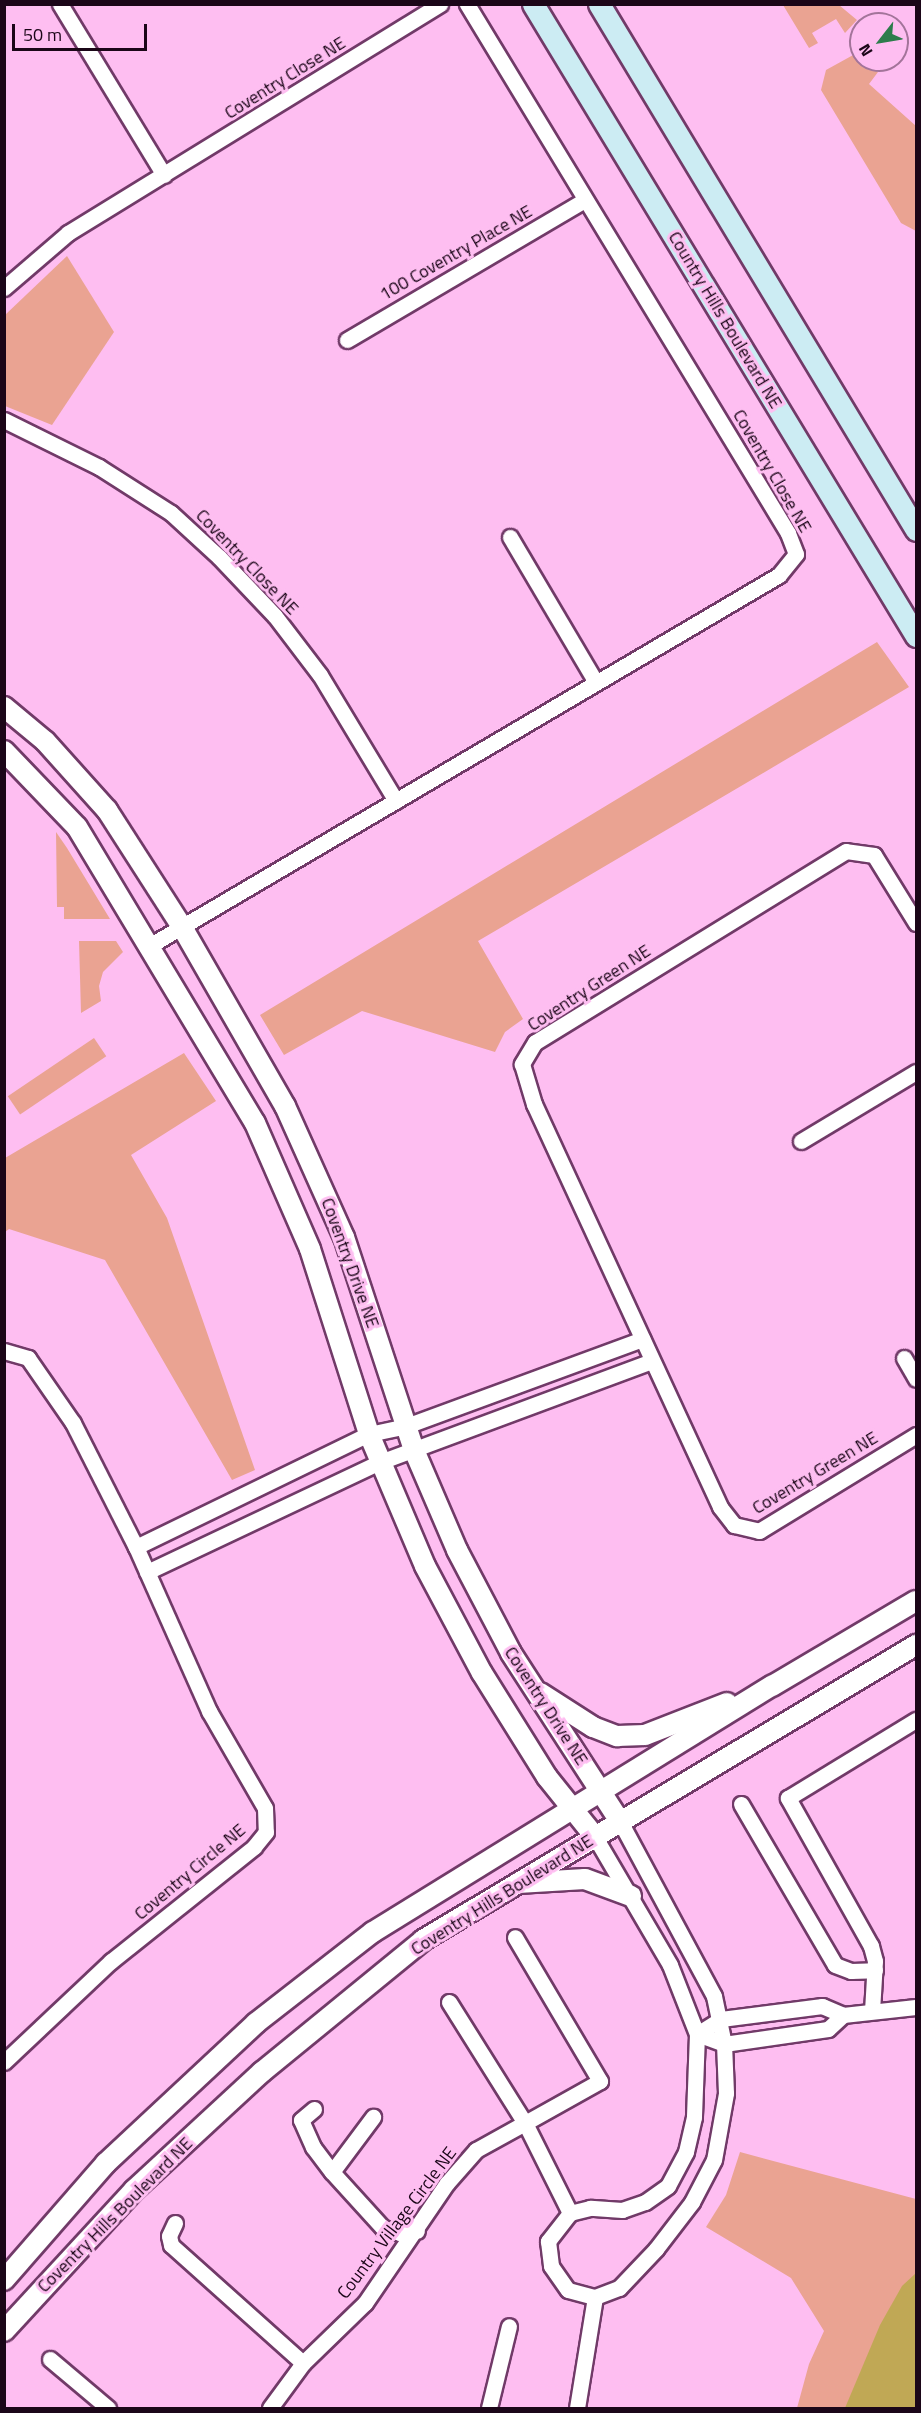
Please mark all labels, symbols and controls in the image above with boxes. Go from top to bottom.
scale bar [15,12,150,50]
north arrow [849,12,909,72]
text: 50 m [23,21,62,48]
street label: Coventry Close NE [221,32,349,124]
text: N [852,39,878,61]
street label: 100 Coventry Place NE [376,201,536,305]
street label: Country Hills Boulevard NE [664,228,786,412]
street label: Coventry Close NE [728,406,816,536]
street label: Coventry Close NE [191,505,303,619]
street label: Coventry Green NE [523,940,655,1036]
street label: Coventry Drive NE [316,1195,384,1331]
street label: Coventry Green NE [748,1427,882,1519]
street label: Coventry Drive NE [500,1643,592,1769]
street label: Coventry Circle NE [130,1819,250,1925]
street label: Coventry Hills Boulevard NE [407,1830,597,1960]
street label: Coventry Hills Boulevard NE [33,2133,197,2297]
street label: Country Village Circle NE [333,2143,461,2303]

